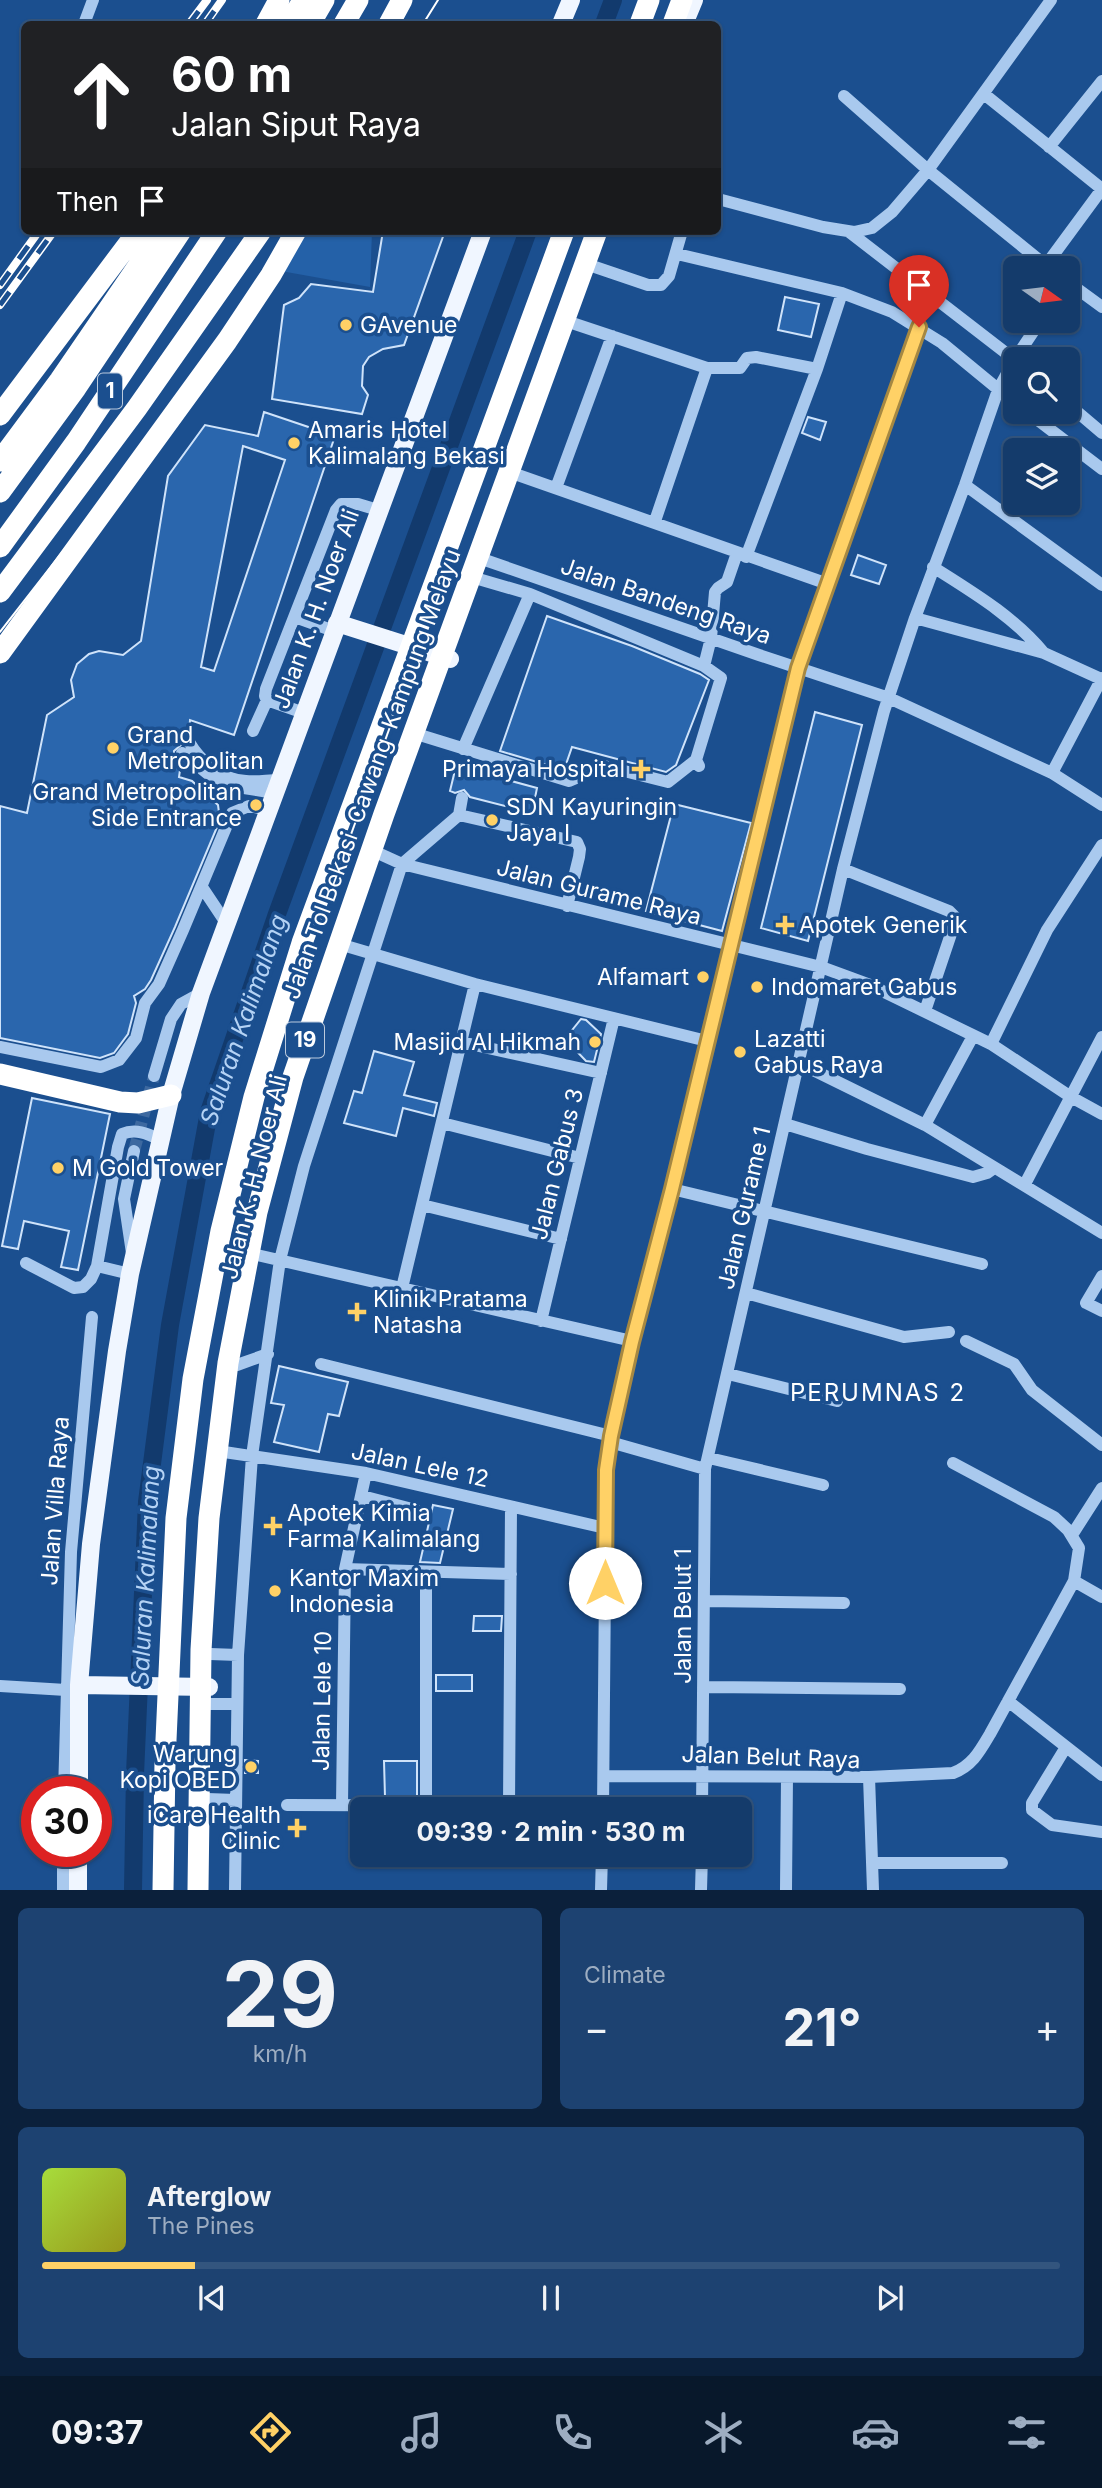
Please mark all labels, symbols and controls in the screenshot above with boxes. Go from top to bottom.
text: 60 m [171,45,292,104]
icon: ahead [56,49,147,140]
text: Jalan Siput Raya [171,105,421,144]
icon: arrive [133,182,171,220]
text: Then [56,186,119,217]
pin [889,255,949,327]
north arrow [1003,256,1080,332]
map controls [1003,256,1080,515]
icon: arrive [900,266,938,304]
place label: GAvenue [360,311,457,339]
marker: GAvenue [338,317,354,333]
button: search [1003,347,1080,424]
road number: 1 [98,374,122,408]
place label: Amaris Hotel Kalimalang Bekasi [308,416,505,470]
marker: Amaris Hotel Kalimalang Bekasi [286,435,302,451]
button: layers [1003,438,1080,515]
street label: Jalan K. H. Noer Ali [267,506,365,712]
street label: Jalan Tol Bekasi–Cawang–Kampung Melayu [277,545,467,1003]
street label: Jalan Bandeng Raya [557,552,775,650]
place label: Grand Metropolitan [127,721,264,775]
marker: Grand Metropolitan [105,740,121,756]
place label: Primaya Hospital [442,755,625,783]
marker: Primaya Hospital [631,759,651,779]
place label: Grand Metropolitan Side Entrance [32,778,242,832]
place label: SDN Kayuringin Jaya I [506,793,677,847]
marker: Grand Metropolitan Side Entrance [248,797,264,813]
marker: SDN Kayuringin Jaya I [484,812,500,828]
street label: Jalan Gurame Raya [494,853,704,931]
water label: Saluran Kalimalang [194,911,293,1129]
place label: Apotek Generik [799,911,968,939]
marker: Apotek Generik [777,917,793,933]
place label: Alfamart [597,963,689,991]
marker: Alfamart [695,969,711,985]
place label: Indomaret Gabus [771,973,957,1001]
marker: Indomaret Gabus [749,979,765,995]
road number: 19 [286,1023,324,1058]
place label: Lazatti Gabus Raya [754,1025,883,1079]
place label: Masjid Al Hikmah [394,1028,581,1056]
marker: Masjid Al Hikmah [587,1034,603,1050]
marker: Lazatti Gabus Raya [732,1044,748,1060]
street label: Jalan K. H. Noer Ali [215,1072,293,1282]
street label: Jalan Gabus 3 [525,1085,589,1243]
street label: Jalan Gurame 1 [712,1124,776,1292]
place label: M Gold Tower [72,1154,224,1182]
marker: M Gold Tower [50,1160,66,1176]
place label: Klinik Pratama Natasha [373,1285,528,1339]
marker: Klinik Pratama Natasha [347,1302,367,1322]
district label: PERUMNAS 2 [790,1378,966,1407]
street label: Jalan Villa Raya [35,1415,75,1587]
street label: Jalan Lele 12 [349,1437,491,1493]
water label: Saluran Kalimalang [125,1465,166,1687]
place label: Apotek Kimia Farma Kalimalang [287,1499,480,1553]
marker: Apotek Kimia Farma Kalimalang [265,1518,281,1534]
position arrow [568,1546,642,1620]
street label: Jalan Belut 1 [669,1548,697,1684]
place label: Kantor Maxim Indonesia [289,1564,439,1618]
marker: Kantor Maxim Indonesia [267,1583,283,1599]
street label: Jalan Lele 10 [307,1631,337,1771]
place label: Warung Kopi OBED [119,1740,237,1794]
street label: Jalan Belut Raya [681,1740,861,1774]
marker: Warung Kopi OBED [243,1759,259,1775]
speed limit sign: 30 [21,1776,112,1867]
place label: iCare Health Clinic [147,1801,281,1855]
text: 09:39 · 2 min · 530 m [416,1816,686,1847]
marker: iCare Health Clinic [287,1818,307,1838]
text: 29 [222,1939,338,2049]
text: Climate [584,1961,666,1989]
text: 21° [782,1996,862,2059]
text: − [584,2005,609,2051]
text: + [1035,2005,1060,2051]
text: km/h [253,2040,307,2068]
text: Afterglow [147,2181,271,2212]
text: The Pines [147,2212,255,2240]
icon: previous [193,2279,231,2317]
icon: pause [532,2279,570,2317]
icon: next [871,2279,909,2317]
icon: directions [246,2408,295,2457]
icon: music [397,2408,446,2457]
icon: phone [548,2408,597,2457]
icon: climate [699,2408,748,2457]
icon: car [851,2408,900,2457]
icon: filters [1002,2408,1051,2457]
text: 09:37 [51,2413,143,2452]

